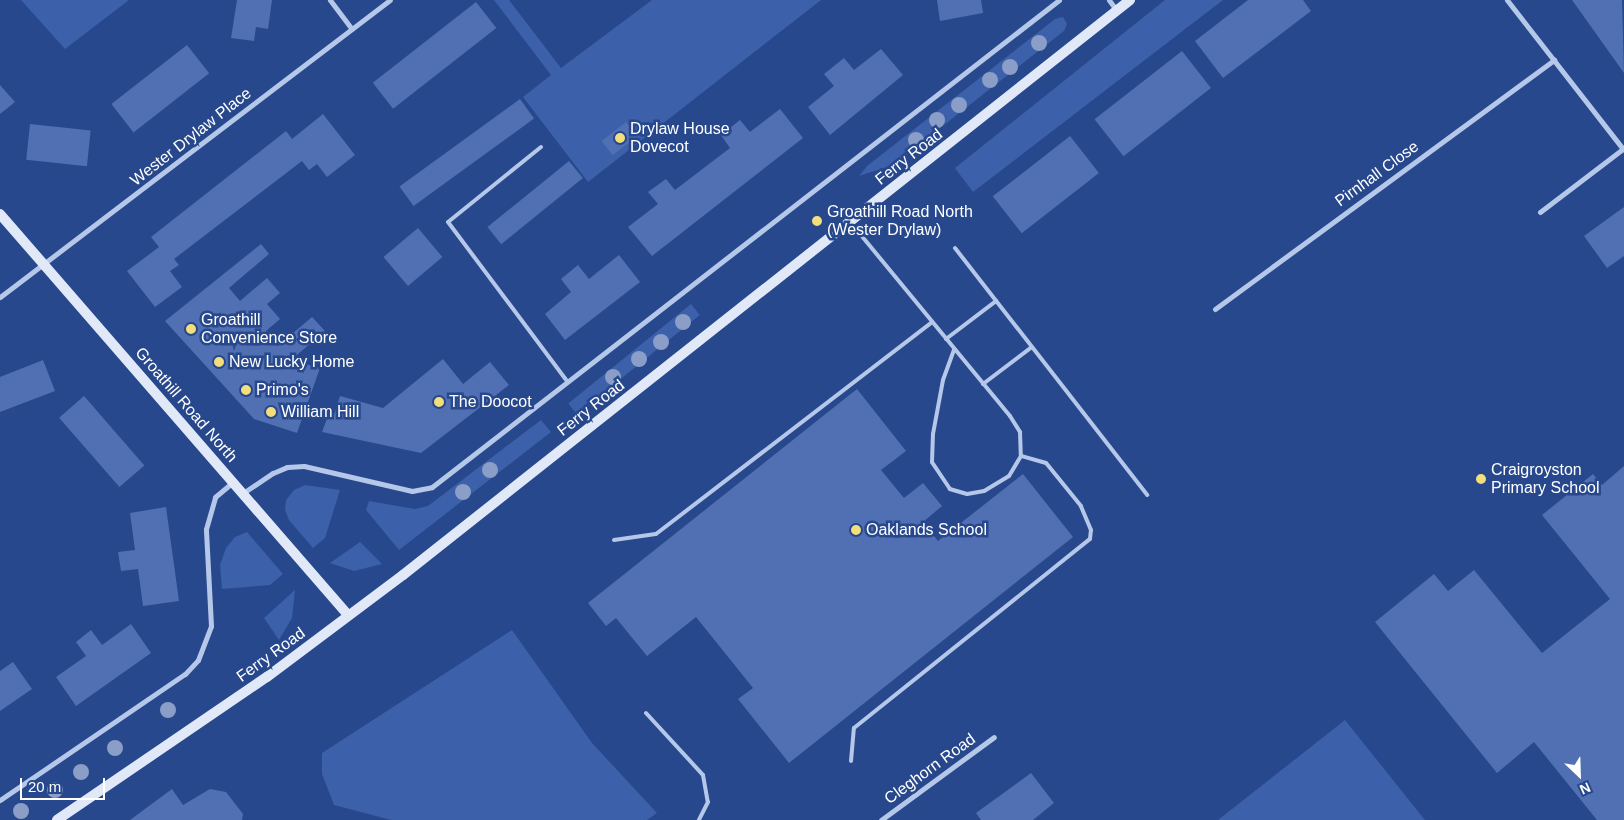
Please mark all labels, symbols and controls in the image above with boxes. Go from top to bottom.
street label: Wester Drylaw Place [127,84,255,190]
place label: Drylaw House Dovecot [630,119,730,157]
street label: Ferry Road [872,125,946,189]
marker: Drylaw House Dovecot [614,132,626,144]
street label: Pirnhall Close [1331,137,1423,211]
place label: Groathill Road North (Wester Drylaw) [827,202,973,240]
marker: Groathill Road North (Wester Drylaw) [811,215,823,227]
place label: Groathill Convenience Store [201,310,337,348]
marker: Groathill Convenience Store [185,323,197,335]
street label: Groathill Road North [131,344,241,466]
place label: New Lucky Home [229,352,354,372]
marker: New Lucky Home [213,356,225,368]
street label: Ferry Road [554,376,628,440]
place label: Primo's [256,380,309,400]
marker: Primo's [240,384,252,396]
place label: The Doocot [449,392,532,412]
marker: The Doocot [433,396,445,408]
place label: William Hill [281,402,359,422]
marker: William Hill [265,406,277,418]
place label: Craigroyston Primary School [1491,460,1599,498]
marker: Craigroyston Primary School [1475,473,1487,485]
place label: Oaklands School [866,520,987,540]
marker: Oaklands School [850,524,862,536]
street label: Ferry Road [233,624,309,686]
street label: Cleghorn Road [881,730,979,808]
north arrow [1554,750,1604,800]
scale bar [22,768,108,800]
text: 20 m [28,778,61,795]
text: N [1577,779,1593,798]

